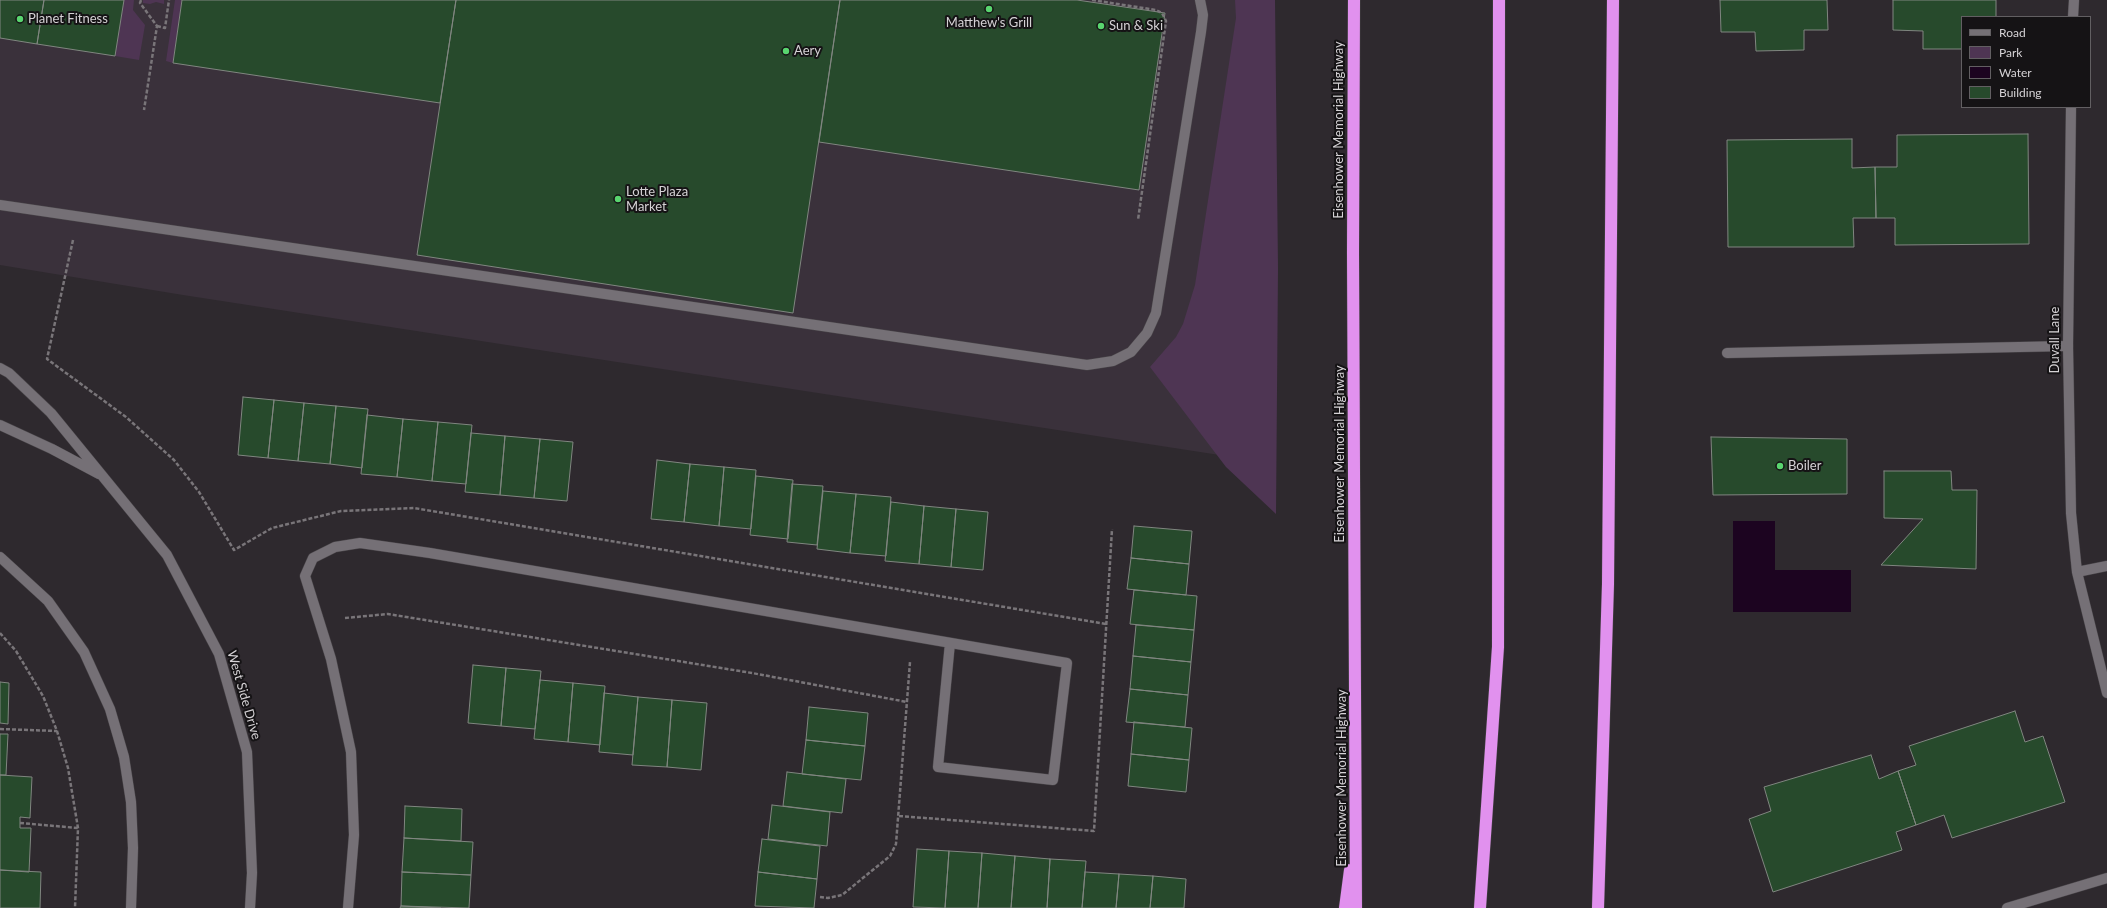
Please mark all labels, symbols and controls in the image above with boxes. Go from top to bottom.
marker: Matthew's Grill [984,4,994,14]
place label: Planet Fitness [28,11,108,27]
marker: Planet Fitness [15,14,25,24]
place label: Matthew's Grill [946,15,1032,31]
legend [1961,16,2091,108]
place label: Sun & Ski [1109,18,1163,34]
marker: Sun & Ski [1096,21,1106,31]
text: Road [1999,25,2026,40]
street label: Eisenhower Memorial Highway [1331,41,1347,219]
place label: Aery [794,43,821,59]
text: Park [1999,45,2022,60]
marker: Aery [781,46,791,56]
text: Water [1999,65,2032,80]
text: Building [1999,85,2042,100]
place label: Lotte Plaza Market [626,184,688,215]
marker: Lotte Plaza Market [613,194,623,204]
street label: Duvall Lane [2047,307,2063,373]
street label: Eisenhower Memorial Highway [1332,365,1348,543]
place label: Boiler [1788,458,1821,474]
marker: Boiler [1775,461,1785,471]
street label: West Side Drive [224,649,264,741]
street label: Eisenhower Memorial Highway [1334,689,1350,867]

